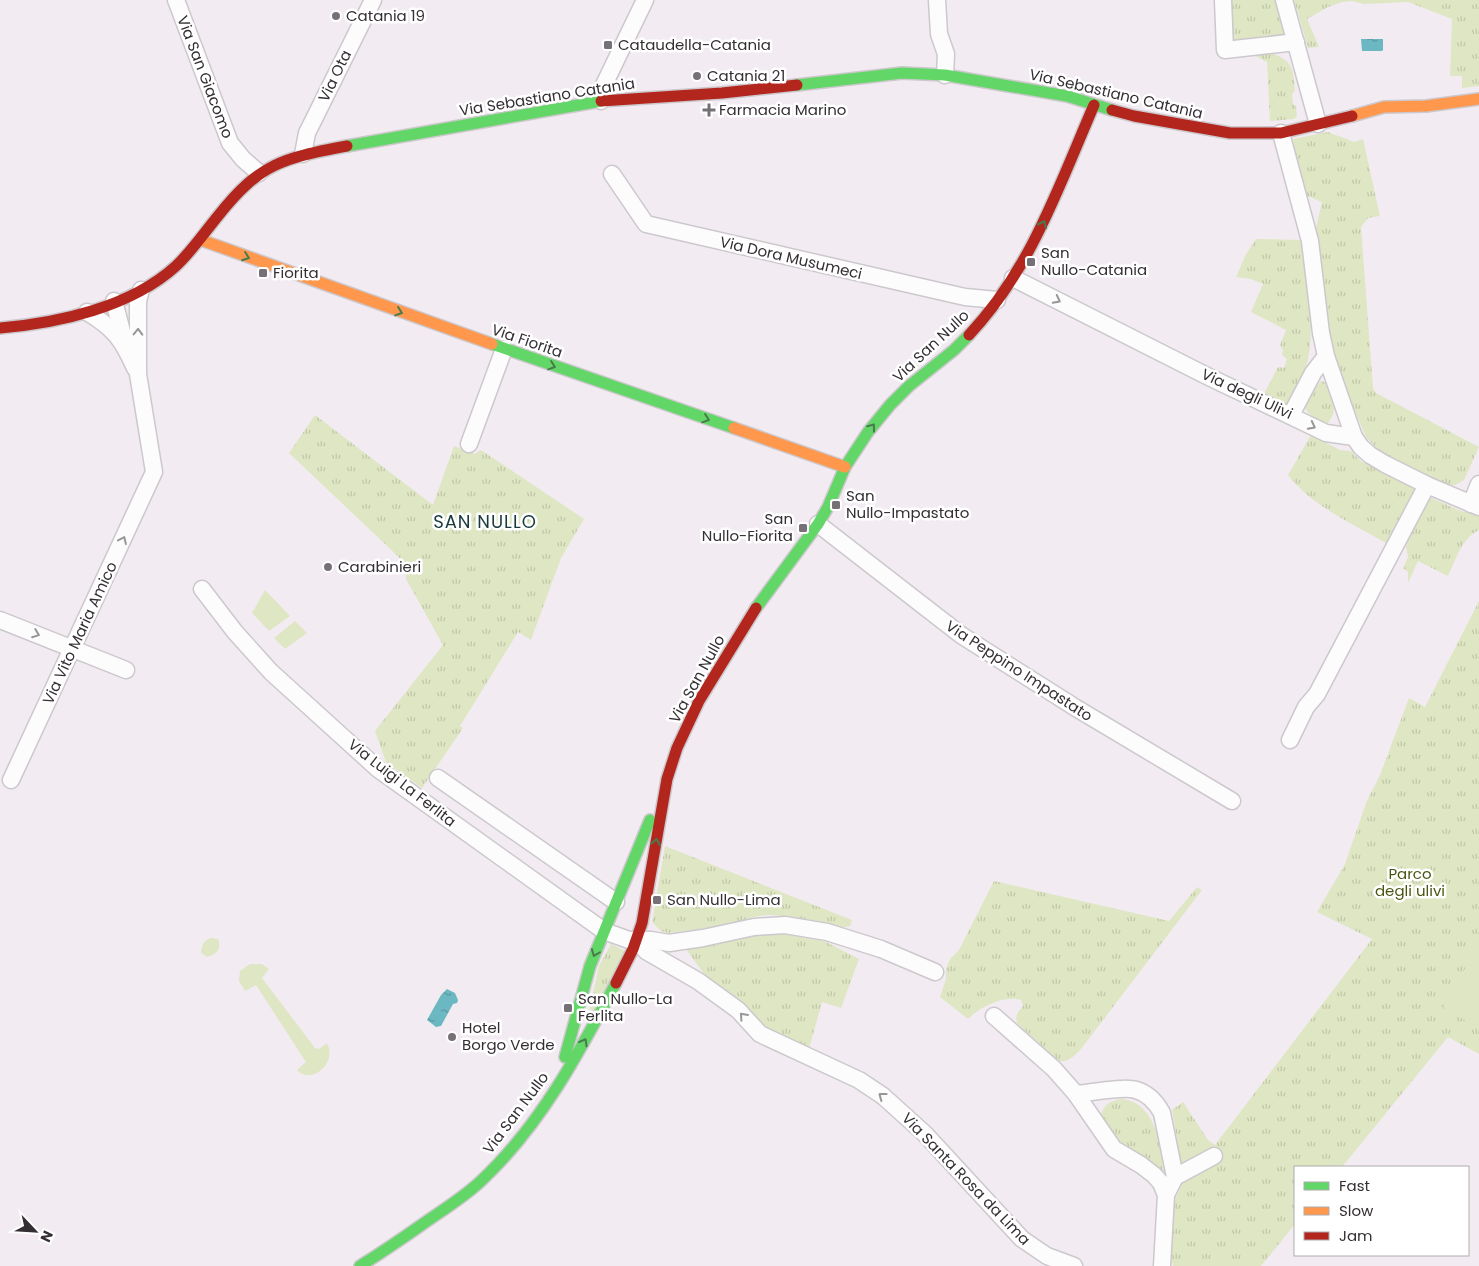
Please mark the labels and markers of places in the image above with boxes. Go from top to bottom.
place label: Catania 19 [346,5,425,26]
marker: Catania 19 [330,10,342,22]
place label: Cataudella-Catania [618,34,771,55]
marker: Cataudella-Catania [602,39,614,51]
place label: Catania 21 [707,65,785,86]
marker: Catania 21 [691,70,703,82]
place label: Farmacia Marino [719,99,846,120]
marker: Farmacia Marino [703,104,715,116]
place label: San Nullo-Catania [1041,242,1147,280]
marker: San Nullo-Catania [1025,256,1037,268]
place label: Fiorita [273,262,319,283]
marker: Fiorita [257,267,269,279]
place label: San Nullo-Impastato [846,485,969,523]
marker: San Nullo-Impastato [830,499,842,511]
place label: San Nullo-Fiorita [702,508,793,546]
marker: San Nullo-Fiorita [797,522,809,534]
place label: Carabinieri [338,556,421,577]
marker: Carabinieri [322,561,334,573]
place label: San Nullo-Lima [667,889,781,910]
marker: San Nullo-Lima [651,894,663,906]
place label: San Nullo-La Ferlita [578,988,673,1026]
marker: San Nullo-La Ferlita [562,1002,574,1014]
place label: Hotel Borgo Verde [462,1017,555,1055]
marker: Hotel Borgo Verde [446,1031,458,1043]

